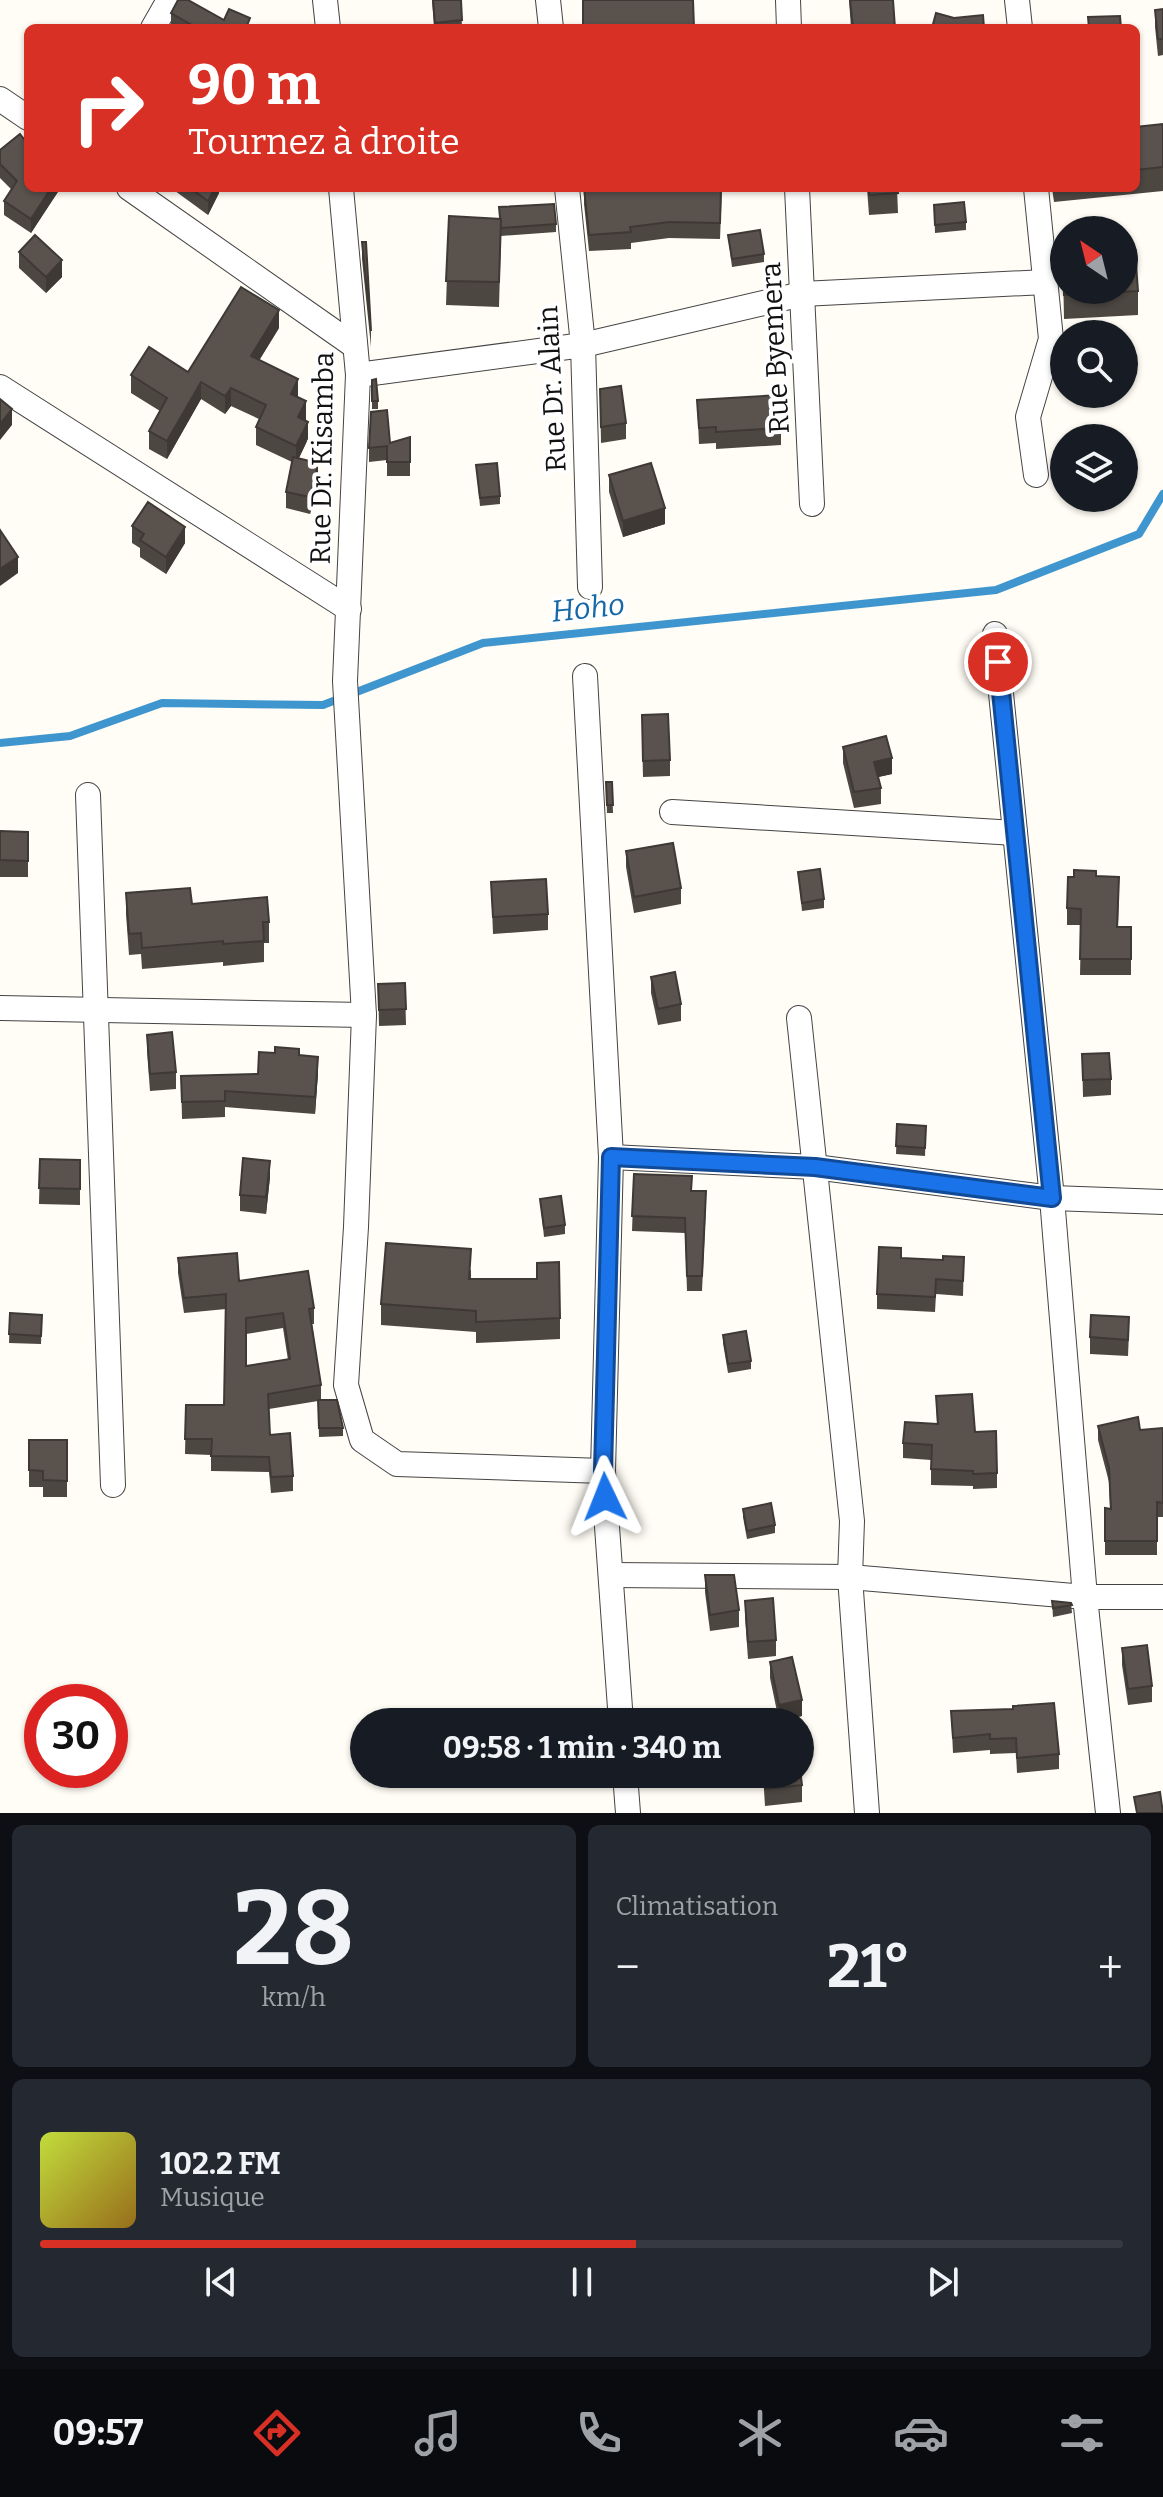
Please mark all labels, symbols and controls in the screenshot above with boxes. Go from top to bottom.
text: 90 m [188,52,320,119]
icon: right [56,56,160,160]
text: Tournez à droite [188,120,460,164]
north arrow [1050,216,1138,304]
map controls [1050,216,1138,512]
street label: Rue Byemera [754,261,796,435]
street label: Rue Dr. Alain [531,305,573,473]
button: search [1050,320,1138,408]
street label: Rue Dr. Kisamba [304,351,340,565]
button: layers [1050,424,1138,512]
water label: Hoho [549,586,627,630]
pin [964,628,1032,696]
icon: arrive [976,640,1020,684]
position arrow [563,1455,647,1539]
speed limit sign: 30 [24,1684,128,1788]
text: 09:58 · 1 min · 340 m [443,1730,721,1766]
text: 28 [233,1867,354,1992]
text: Climatisation [616,1891,778,1922]
text: 21° [827,1931,911,2003]
text: − [616,1941,640,1994]
text: + [1098,1941,1123,1994]
text: km/h [262,1982,326,2013]
text: 102.2 FM [160,2146,281,2182]
text: Musique [160,2182,265,2213]
icon: previous [199,2260,243,2304]
icon: pause [560,2260,604,2304]
icon: next [921,2260,965,2304]
icon: directions [249,2405,305,2461]
icon: music [410,2405,466,2461]
icon: phone [571,2405,627,2461]
icon: climate [732,2405,788,2461]
icon: car [893,2405,949,2461]
icon: filters [1054,2405,1110,2461]
text: 09:57 [53,2411,143,2455]

